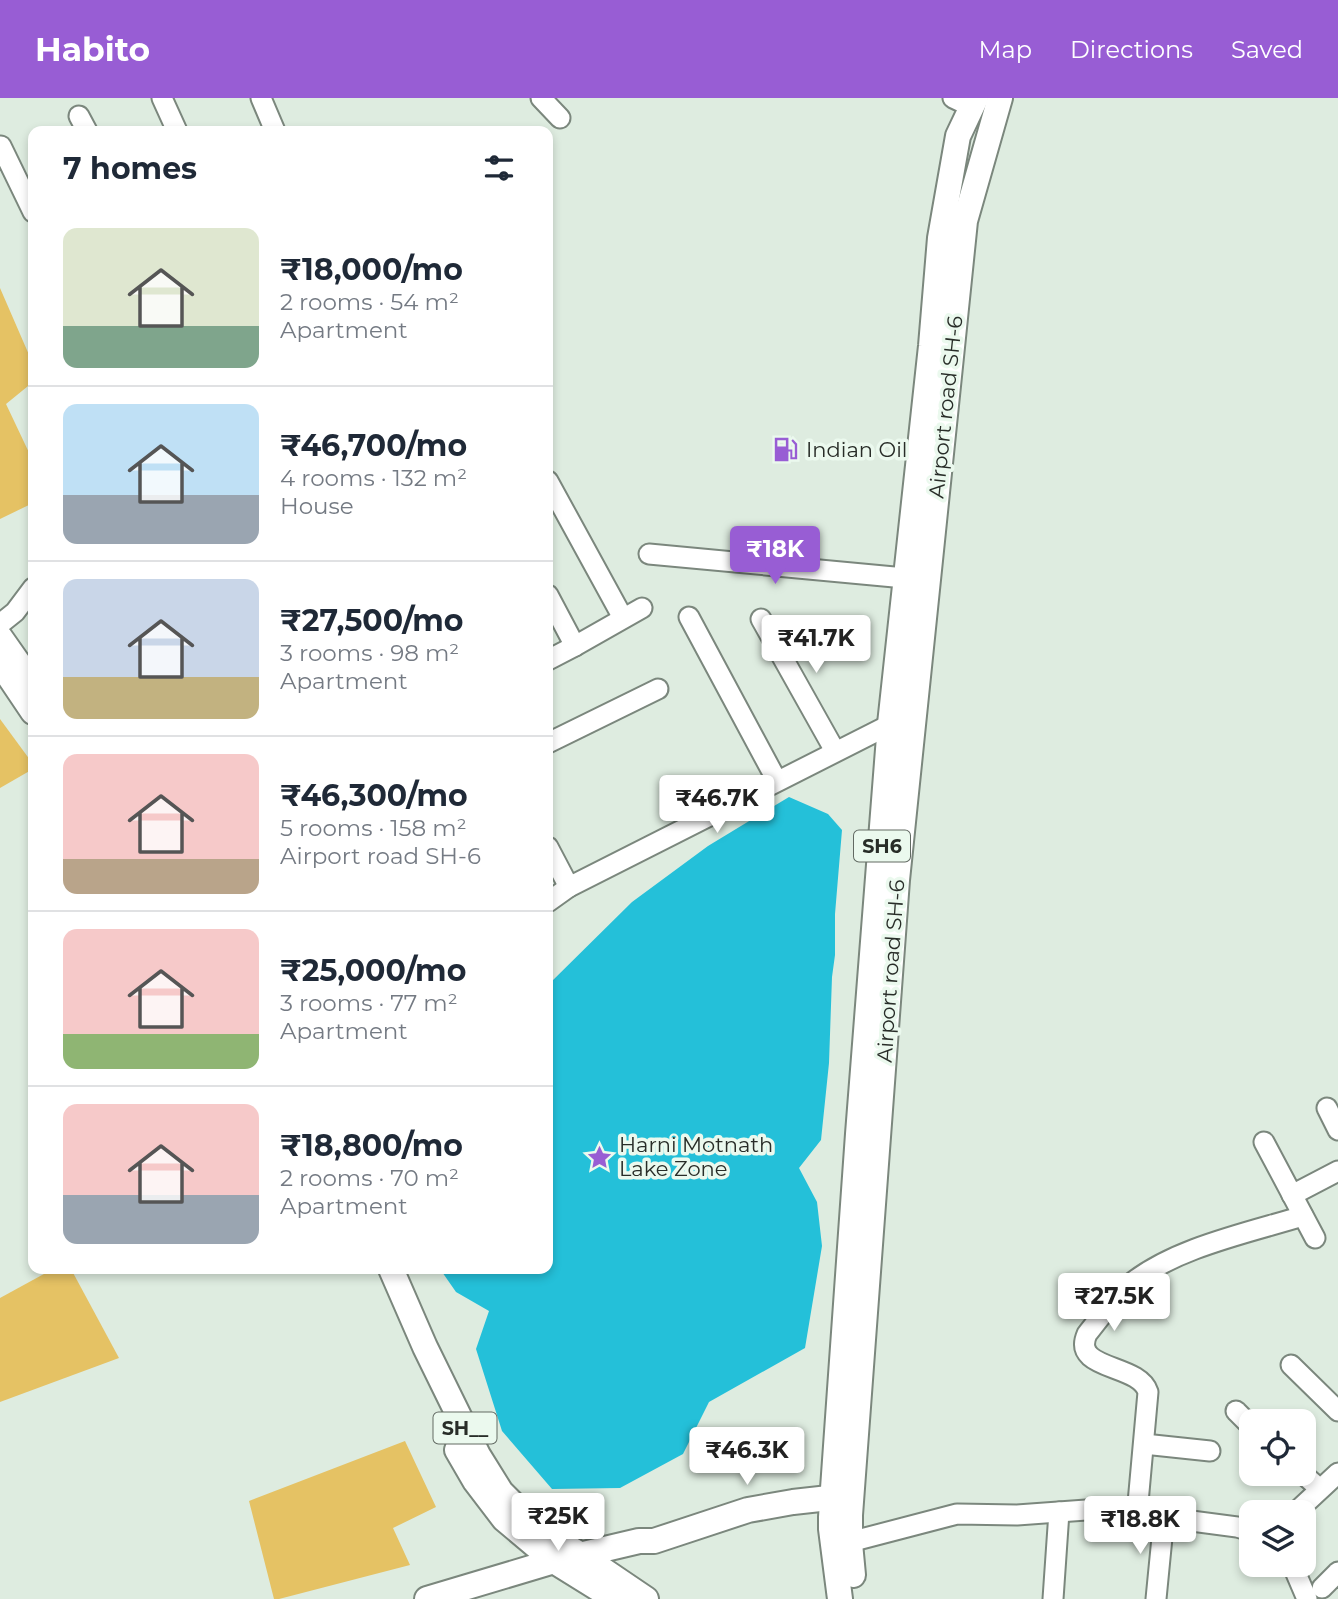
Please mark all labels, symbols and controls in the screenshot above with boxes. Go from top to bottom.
text: Habito [35,29,150,69]
text: Map [979,35,1032,64]
text: Directions [1070,35,1193,64]
text: Saved [1231,35,1303,64]
icon: filters [480,149,518,187]
text: 7 homes [63,150,197,187]
text: ₹18,000/mo [280,251,463,288]
icon: home [119,256,203,340]
text: 2 rooms · 54 m² [280,288,459,316]
street label: Airport road SH-6 [923,314,968,499]
text: Apartment [280,316,408,344]
text: ₹46,700/mo [280,427,467,464]
icon: home [119,432,203,516]
fuel station icon: Indian Oil [772,436,800,464]
place label: Indian Oil [806,437,907,462]
text: 4 rooms · 132 m² [280,464,467,492]
text: House [280,492,354,520]
pin: ₹18K [734,526,816,586]
text: ₹18K [746,535,804,563]
text: ₹27,500/mo [280,602,464,639]
icon: home [119,607,203,691]
pin: ₹41.7K [759,616,873,675]
text: ₹41.7K [778,624,854,652]
text: 3 rooms · 98 m² [280,639,459,667]
text: Apartment [280,667,408,695]
pin: ₹46.7K [660,776,774,835]
text: ₹46,300/mo [280,777,468,814]
icon: home [119,782,203,866]
text: ₹46.7K [675,784,759,812]
text: 5 rooms · 158 m² [280,814,467,842]
road number: SH6 [854,831,910,862]
text: Airport road SH-6 [280,842,481,870]
street label: Airport road SH-6 [872,878,909,1063]
text: ₹25,000/mo [280,952,466,989]
icon: home [119,957,203,1041]
text: 3 rooms · 77 m² [280,989,458,1017]
text: Apartment [280,1017,408,1045]
text: ₹18,800/mo [280,1127,463,1164]
icon: home [119,1132,203,1216]
place label: Harni Motnath Lake Zone [619,1132,773,1181]
place icon: Harni Motnath Lake Zone [585,1143,613,1171]
text: 2 rooms · 70 m² [280,1164,459,1192]
text: Apartment [280,1192,408,1220]
pin: ₹27.5K [1057,1274,1171,1333]
text: ₹27.5K [1074,1282,1154,1310]
map controls [1239,1409,1316,1577]
button: locate [1239,1409,1316,1486]
road number: SH__ [434,1412,496,1444]
pin: ₹46.3K [690,1428,804,1487]
text: ₹46.3K [705,1436,789,1464]
pin: ₹25K [517,1494,599,1553]
pin: ₹18.8K [1083,1496,1197,1556]
button: layers [1239,1500,1316,1577]
text: ₹25K [528,1502,588,1530]
text: ₹18.8K [1100,1505,1180,1533]

